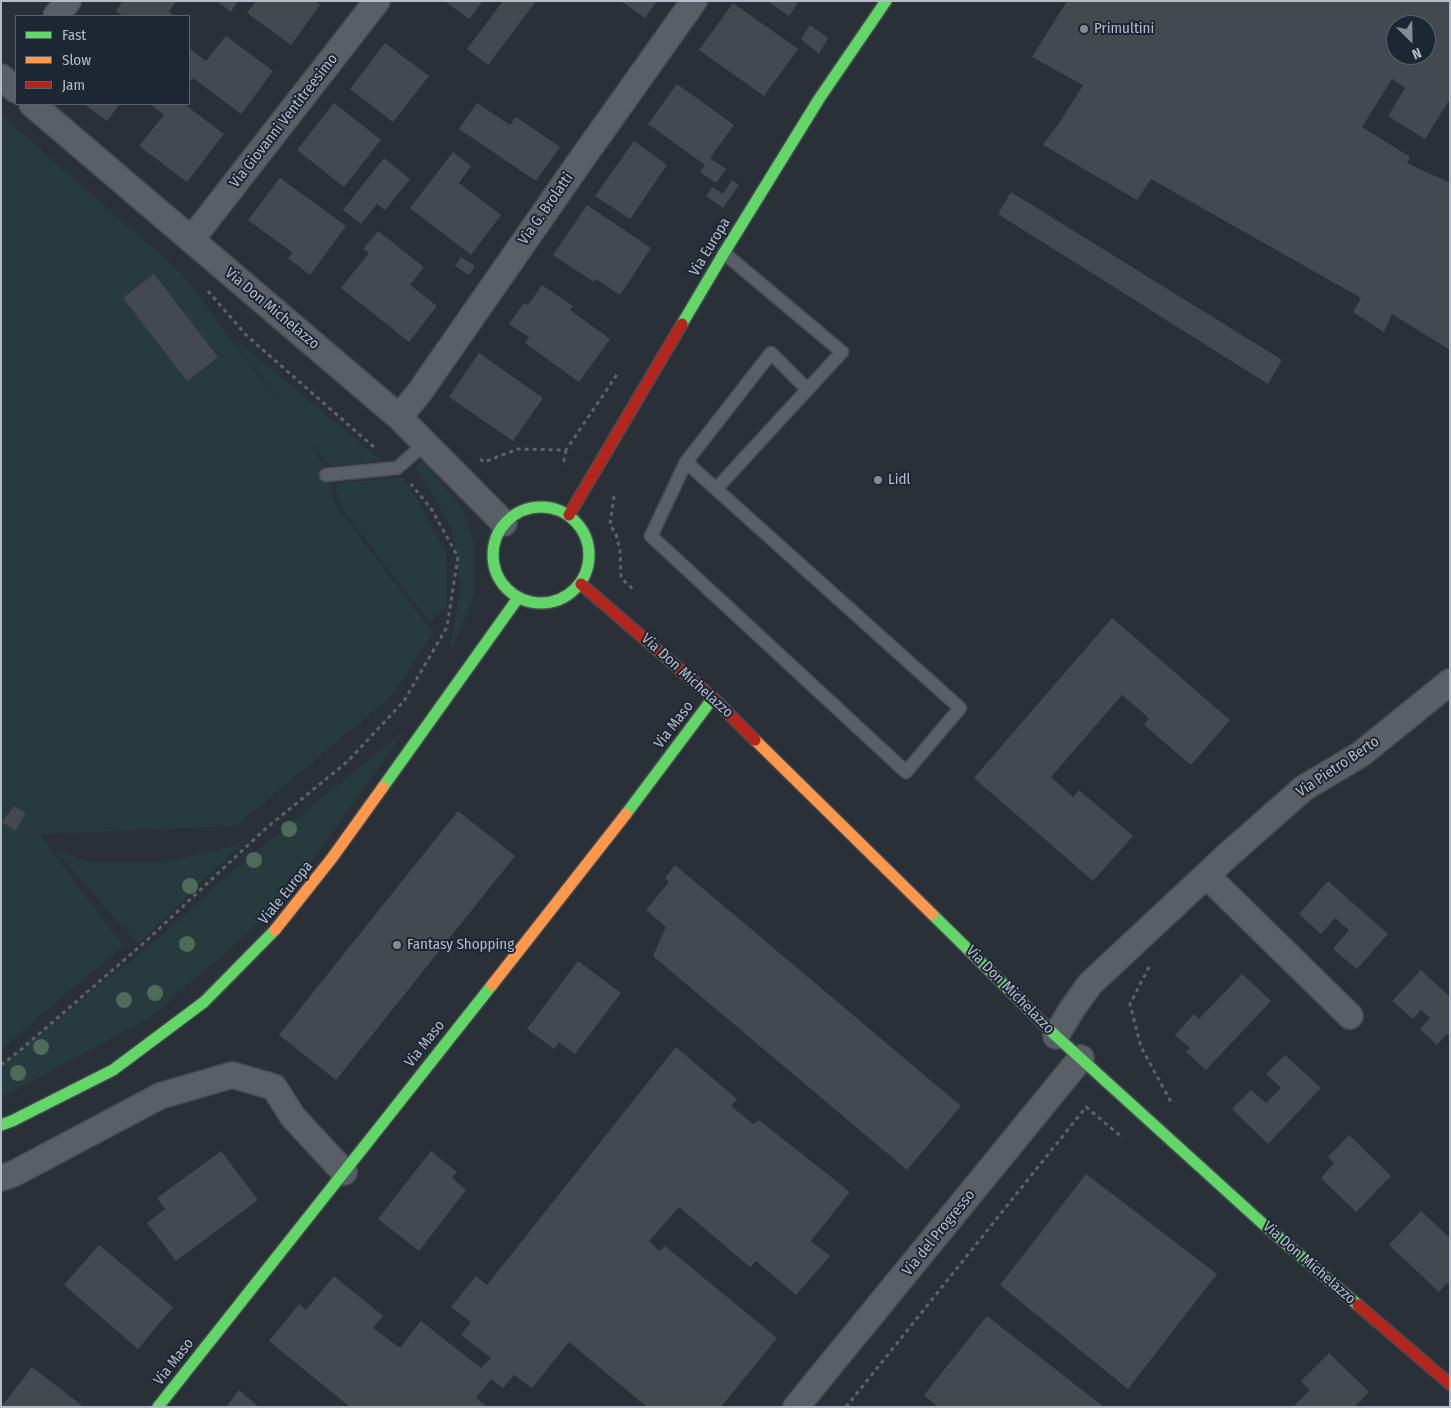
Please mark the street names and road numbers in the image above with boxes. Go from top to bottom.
street label: Via Giovanni Ventitreesimo [226,51,342,191]
street label: Via G. Brolatti [515,170,577,248]
street label: Via Europa [686,215,734,279]
street label: Via Don Michelazzo [221,264,323,354]
street label: Via Don Michelazzo [637,630,737,722]
street label: Via Maso [650,698,698,752]
street label: Via Pietro Berto [1293,733,1383,801]
street label: Viale Europa [255,858,317,928]
street label: Via Don Michelazzo [962,942,1058,1038]
street label: Via Maso [401,1017,449,1071]
street label: Via del Progresso [899,1186,979,1280]
street label: Via Don Michelazzo [1259,1218,1359,1308]
street label: Via Maso [150,1335,198,1389]

